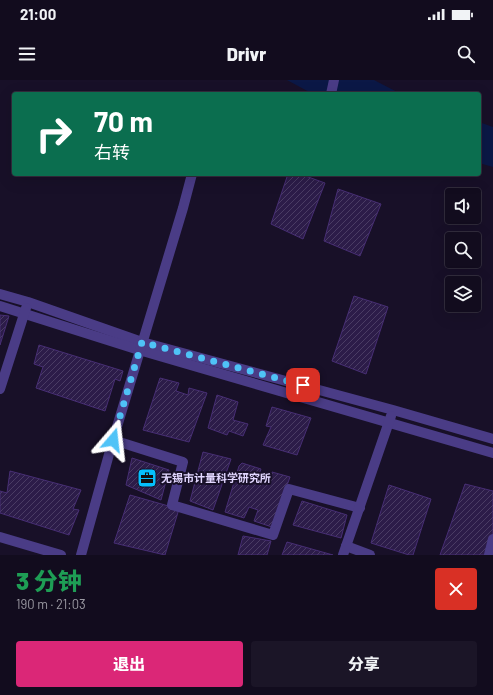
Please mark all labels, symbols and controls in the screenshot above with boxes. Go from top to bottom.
text: 21:00 [20,5,56,23]
icon: menu [16,43,38,65]
text: Drivr [227,43,266,65]
icon: search [455,43,477,65]
text: 70 m [94,104,153,138]
icon: right [28,108,80,160]
text: 右转 [94,141,130,163]
map controls [445,188,481,312]
button: sound [445,188,481,224]
button: search [445,232,481,268]
button: layers [445,276,481,312]
pin [286,368,320,402]
icon: arrive [292,374,314,396]
position arrow [92,419,134,461]
office icon: 无锡市计量科学研究所 [136,467,158,489]
place label: 无锡市计量科学研究所 [161,471,271,484]
text: 3 分钟 [16,566,82,595]
button: close [435,568,477,610]
text: 190 m · 21:03 [16,596,86,612]
button: 退出 [16,641,243,687]
button: 分享 [251,641,477,687]

